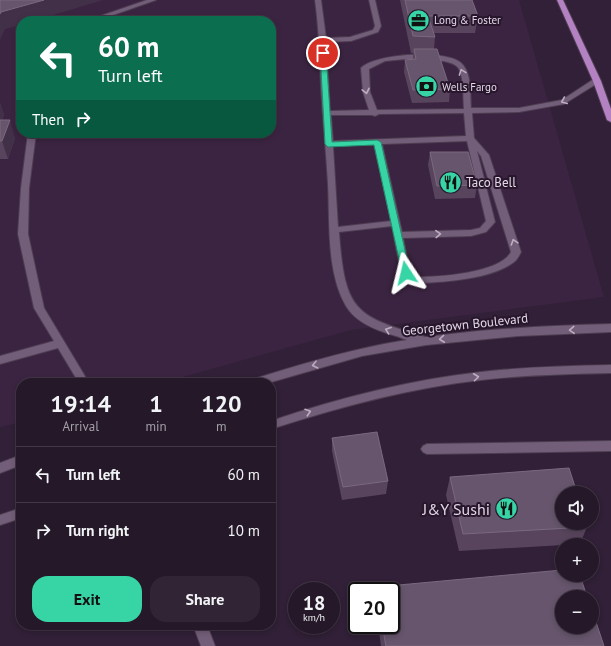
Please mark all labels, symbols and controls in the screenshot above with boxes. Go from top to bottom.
office icon: Long & Foster [405,7,431,33]
place label: Long & Foster [434,13,501,27]
text: 60 m [98,28,159,65]
icon: left [32,32,84,84]
pin [306,36,340,70]
icon: arrive [312,42,334,64]
text: Turn left [98,64,163,87]
one-way arrow [459,68,467,75]
bank icon: Wells Fargo [413,74,439,100]
place label: Wells Fargo [442,80,497,94]
one-way arrow [362,88,370,95]
one-way arrow [560,97,567,105]
icon: right [72,108,94,130]
text: Then [32,110,64,129]
restaurant icon: Taco Bell [438,169,464,195]
place label: Taco Bell [466,174,516,191]
one-way arrow [435,230,441,238]
one-way arrow [510,239,518,246]
position arrow [385,252,427,294]
street label: Georgetown Boulevard [401,309,529,340]
one-way arrow [569,325,575,334]
one-way arrow [384,326,391,335]
one-way arrow [439,334,445,343]
one-way arrow [312,361,318,369]
one-way arrow [473,373,479,382]
text: 19:14 [50,388,111,419]
text: 1 [149,388,163,419]
text: 120 [201,388,242,419]
one-way arrow [304,408,311,417]
text: Arrival [63,418,99,435]
text: min [145,418,167,435]
text: m [216,418,227,435]
icon: left [32,464,54,486]
text: Turn left [66,465,120,484]
text: 60 m [227,465,260,484]
map controls [555,486,599,634]
button: sound [555,486,599,530]
restaurant icon: J&Y Sushi [493,496,519,522]
place label: J&Y Sushi [422,499,490,519]
icon: right [32,520,54,542]
text: Turn right [66,521,129,540]
text: 10 m [227,521,260,540]
button: + [555,538,599,582]
button: Exit [32,576,142,622]
button: Share [150,576,260,622]
speed limit sign: 20 [348,582,400,634]
text: 18 [303,590,325,616]
button: − [555,590,599,634]
text: km/h [303,611,325,624]

